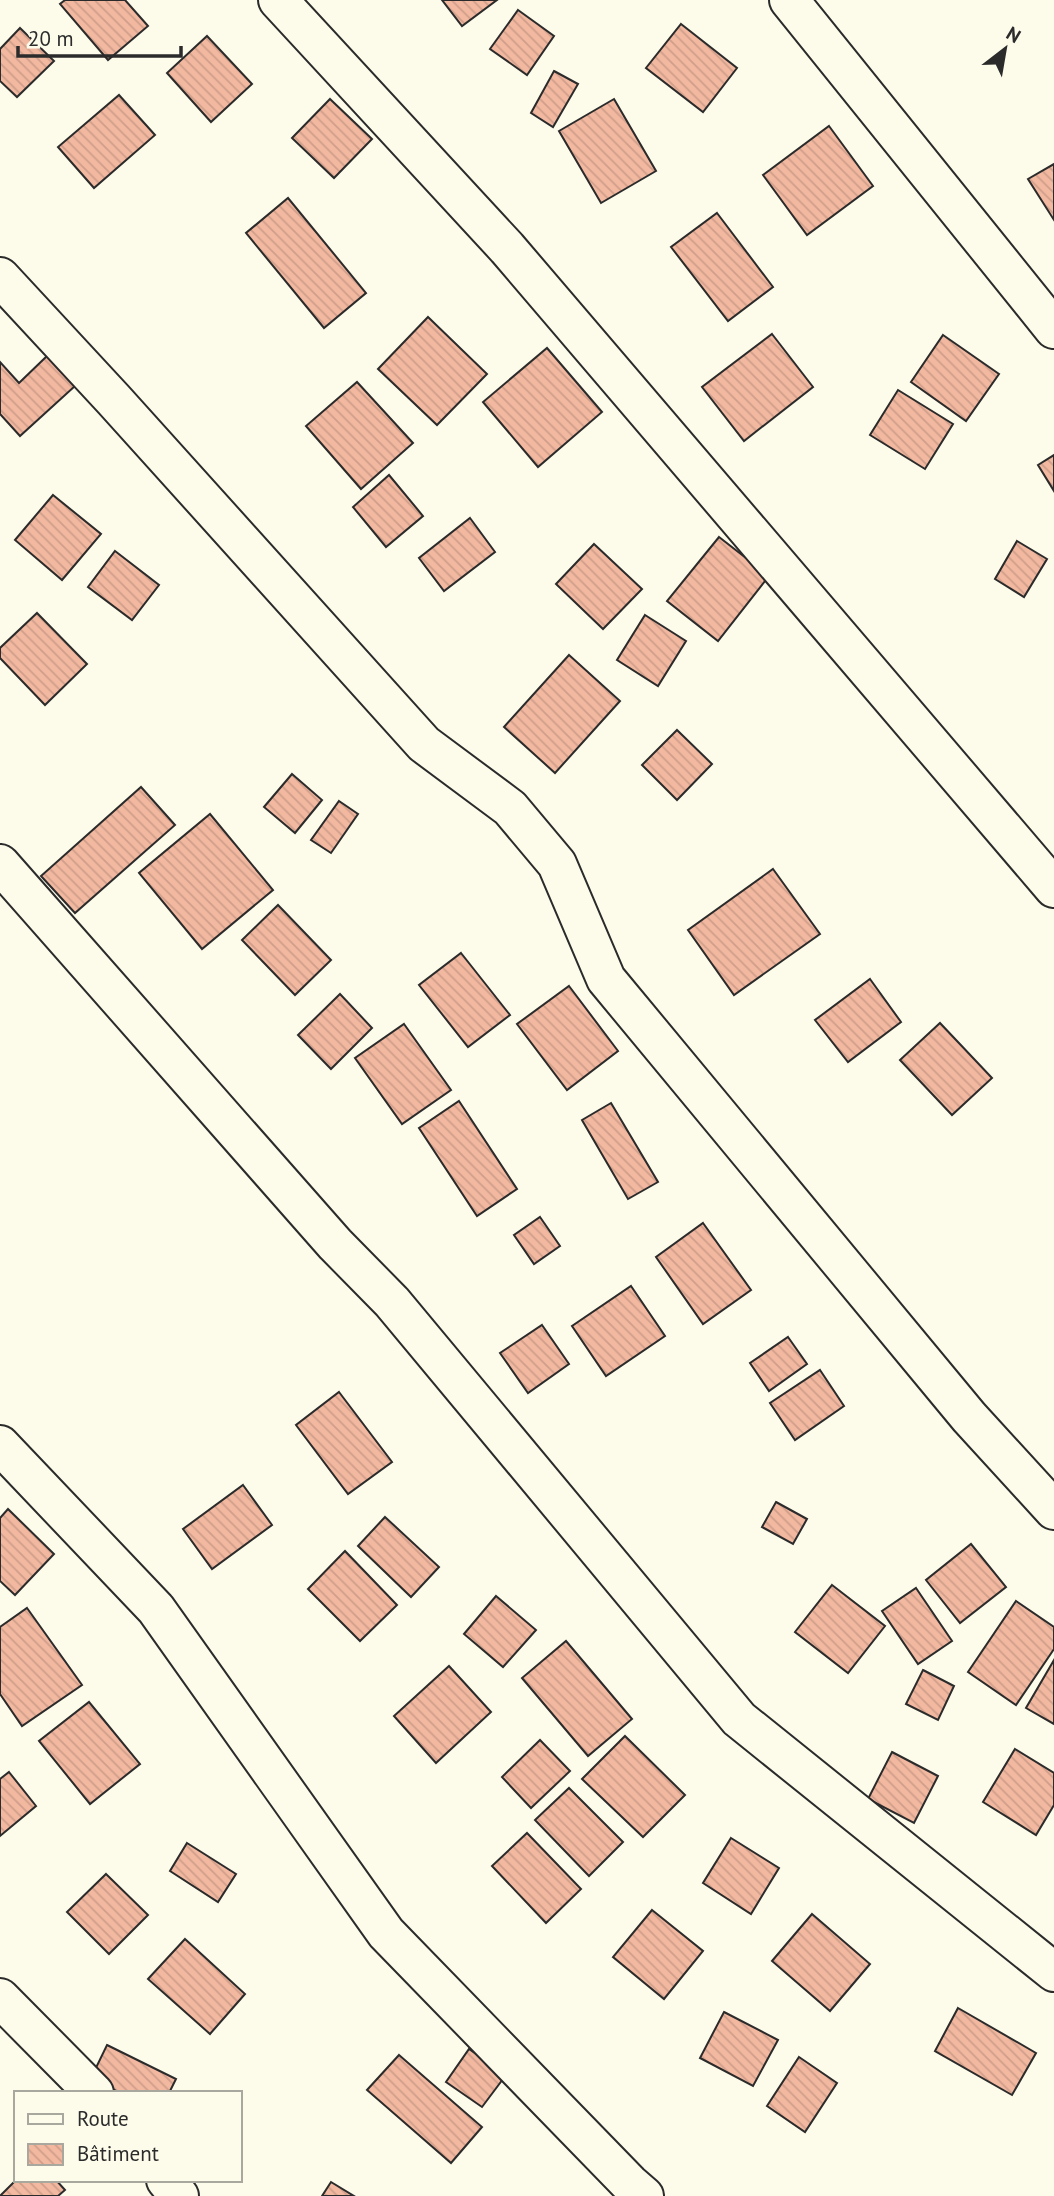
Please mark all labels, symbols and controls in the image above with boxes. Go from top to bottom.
scale bar [18,14,180,58]
north arrow [970,14,1040,84]
text: N [1002,21,1025,48]
text: 20 m [28,25,74,52]
legend [14,2091,242,2182]
text: Route [77,2105,129,2132]
text: Bâtiment [77,2140,159,2167]

